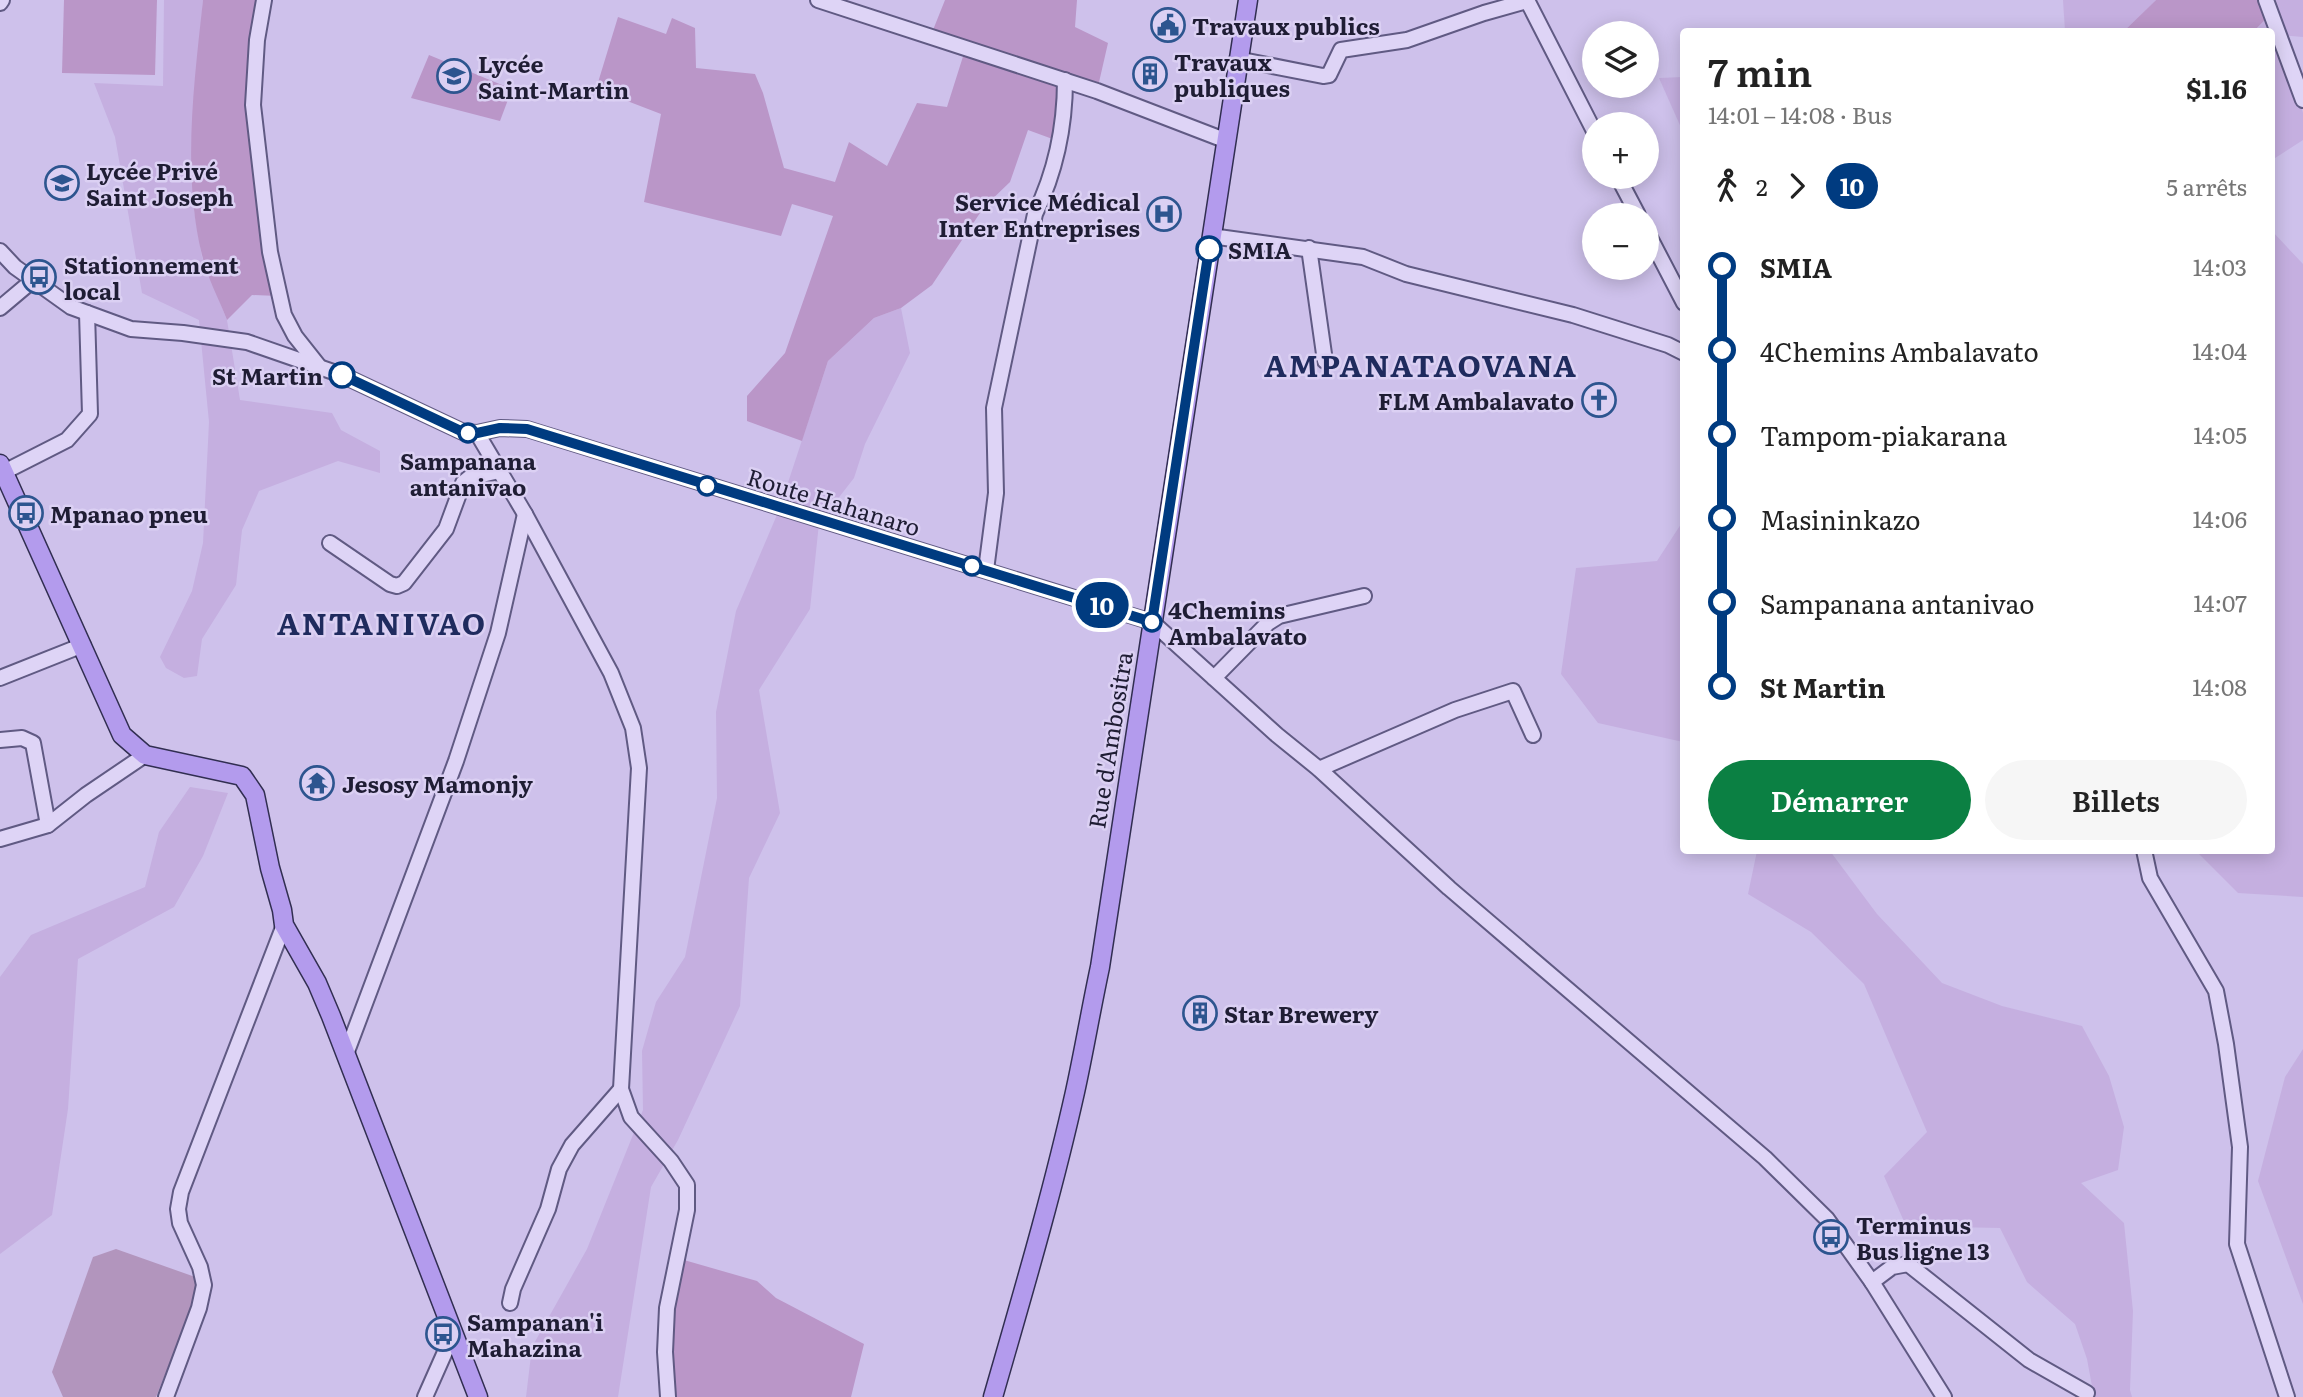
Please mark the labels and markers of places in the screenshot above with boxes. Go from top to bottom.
public building icon: Travaux publics [1149,6,1187,44]
place label: Travaux publics [1192,8,1380,42]
place label: Travaux publiques [1174,44,1290,104]
place label: Lycée Saint-Martin [478,46,629,106]
building icon: Travaux publiques [1131,55,1169,93]
school or university icon: Lycée Saint-Martin [435,57,473,95]
place label: Lycée Privé Saint Joseph [86,153,234,213]
school or university icon: Lycée Privé Saint Joseph [43,164,81,202]
place label: Service Médical Inter Entreprises [938,184,1140,244]
hospital icon: Service Médical Inter Entreprises [1145,195,1183,233]
place label: SMIA [1228,232,1292,266]
marker: SMIA [1196,236,1222,262]
place label: Stationnement local [64,247,239,307]
bus stop icon: Stationnement local [20,258,58,296]
place label: St Martin [212,358,323,392]
marker: St Martin [329,362,355,388]
church icon: FLM Ambalavato [1580,381,1618,419]
place label: FLM Ambalavato [1378,383,1574,417]
marker: Sampanana antanivao [458,423,478,443]
place label: Sampanana antanivao [400,443,537,503]
unlabelled marker [697,476,717,496]
bus stop icon: Mpanao pneu [7,494,45,532]
place label: Mpanao pneu [50,496,208,530]
unlabelled marker [962,556,982,576]
place label: 4Chemins Ambalavato [1168,592,1307,652]
marker: 4Chemins Ambalavato [1142,612,1162,632]
temple icon: Jesosy Mamonjy [298,764,336,802]
place label: Jesosy Mamonjy [342,766,533,800]
building icon: Star Brewery [1181,994,1219,1032]
place label: Star Brewery [1224,996,1378,1030]
place label: Terminus Bus ligne 13 [1856,1207,1990,1267]
bus stop icon: Terminus Bus ligne 13 [1812,1218,1850,1256]
place label: Sampanan'i Mahazina [467,1304,603,1364]
bus stop icon: Sampanan'i Mahazina [424,1315,462,1353]

